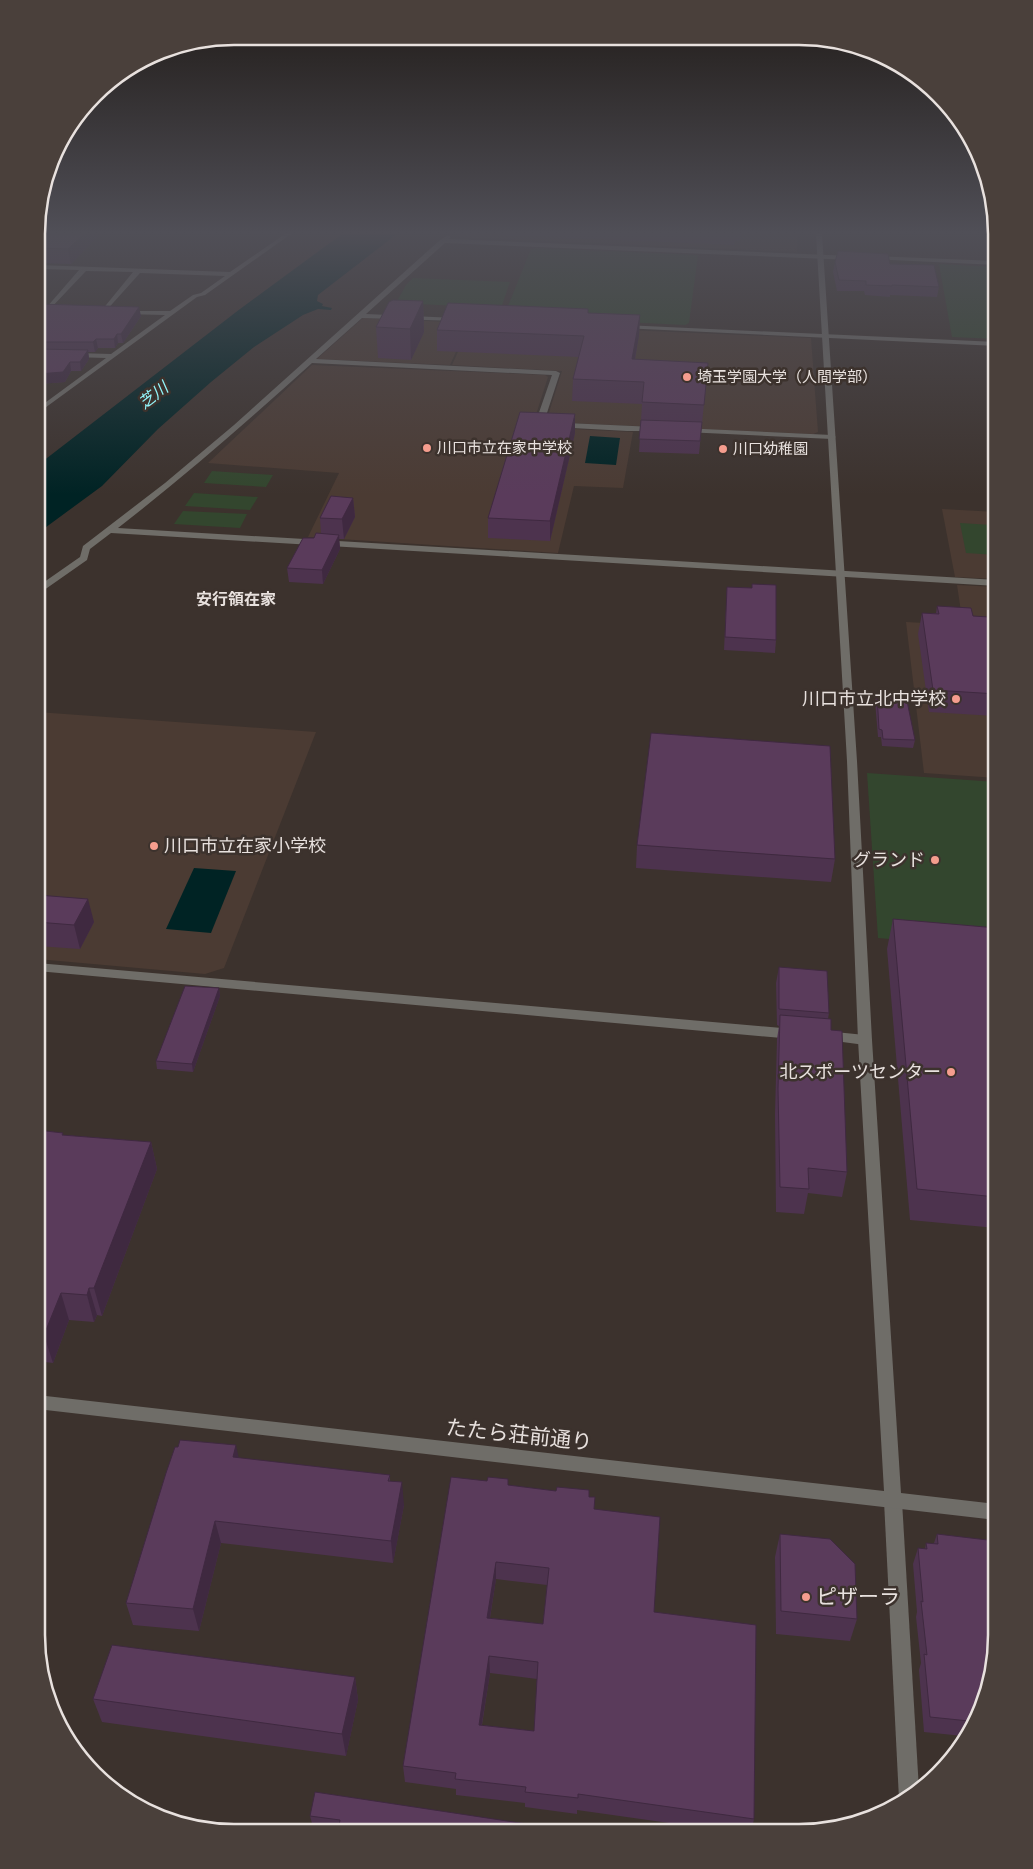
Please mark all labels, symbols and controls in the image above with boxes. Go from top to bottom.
place label: 埼玉学園大学（人間学部） [697,368,877,386]
marker: 埼玉学園大学（人間学部） [681,371,693,383]
water label: 芝川 [135,377,173,413]
place label: 川口市立在家中学校 [437,439,572,457]
place label: 川口幼稚園 [733,440,808,458]
marker: 川口市立在家中学校 [421,442,433,454]
marker: 川口幼稚園 [717,443,729,455]
district label: 安行領在家 [196,590,276,609]
place label: 川口市立北中学校 [802,688,946,709]
marker: 川口市立北中学校 [950,693,962,705]
place label: 川口市立在家小学校 [164,835,326,856]
marker: 川口市立在家小学校 [148,840,160,852]
place label: グランド [853,849,925,870]
marker: グランド [929,854,941,866]
place label: 北スポーツセンター [779,1061,941,1082]
marker: 北スポーツセンター [945,1066,957,1078]
street label: たたら荘前通り [445,1414,593,1455]
place label: ピザーラ [816,1584,900,1609]
marker: ピザーラ [800,1591,812,1603]

